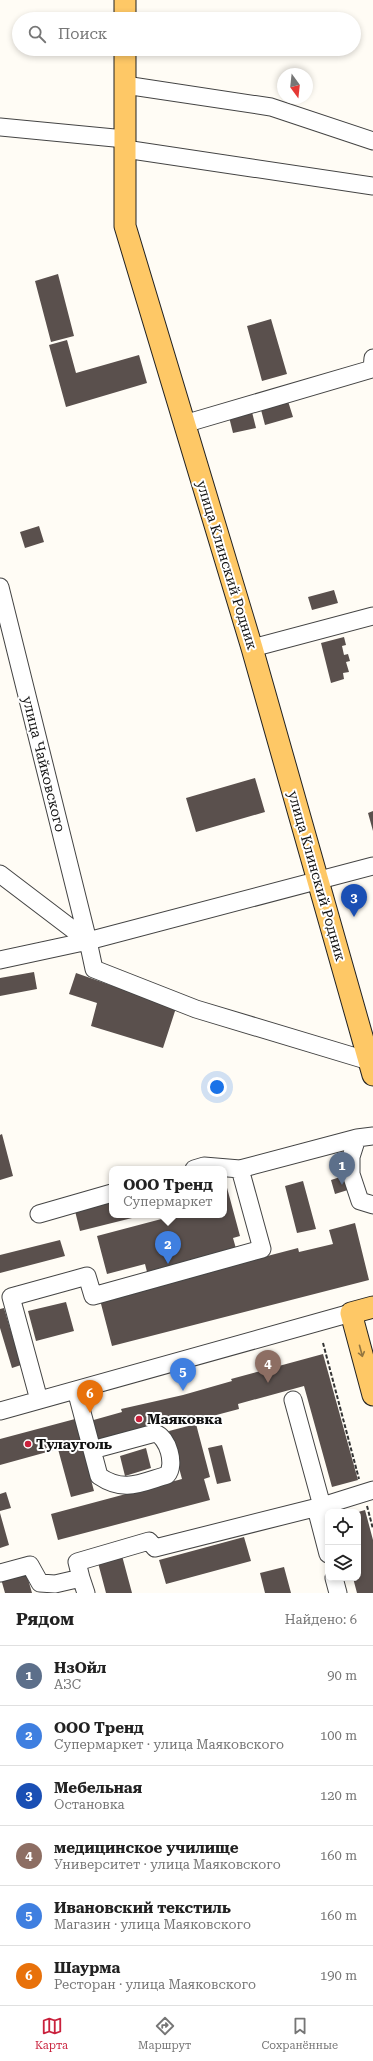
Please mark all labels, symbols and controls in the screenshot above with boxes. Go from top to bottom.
search box [12,12,361,56]
icon: search [26,23,48,45]
text: Поиск [58,25,107,43]
north arrow [277,68,313,104]
street label: улица Клинский Родник [194,478,260,652]
street label: улица Чайковского [19,694,69,834]
street label: улица Клинский Родник [285,789,349,963]
pin: 3 [341,884,367,917]
your location [207,1077,227,1097]
pin: 1 [329,1152,355,1185]
popup [109,1166,227,1218]
text: ООО Тренд [123,1176,213,1194]
text: Супермаркет [123,1194,213,1209]
pin: 2 [155,1231,181,1264]
one-way arrow [358,1344,365,1357]
pin: 4 [255,1350,281,1383]
pin: 5 [170,1358,196,1391]
pin: 6 [77,1380,103,1413]
place label: Маяковка [147,1411,223,1427]
marker: Маяковка [134,1414,144,1424]
place label: Тулауголь [36,1436,113,1452]
marker: Тулауголь [23,1439,33,1449]
map controls [325,1509,361,1581]
button: locate [325,1509,361,1545]
button: layers [325,1545,361,1581]
text: Рядом [16,1609,74,1629]
text: Найдено: 6 [285,1612,357,1627]
text: НзОйл [54,1659,106,1677]
text: 1 [25,1668,33,1683]
text: 90 m [327,1668,357,1683]
text: АЗС [54,1677,81,1692]
text: ООО Тренд [54,1719,144,1737]
text: 2 [25,1728,33,1743]
text: 100 m [320,1728,357,1743]
text: Супермаркет · улица Маяковского [54,1737,284,1752]
text: Мебельная [54,1779,142,1797]
text: 3 [25,1788,33,1803]
text: 120 m [320,1788,357,1803]
text: Остановка [54,1797,125,1812]
text: медицинское училище [54,1839,239,1857]
text: 4 [25,1848,33,1863]
text: 160 m [320,1848,357,1863]
text: Университет · улица Маяковского [54,1857,281,1872]
text: Ивановский текстиль [54,1899,231,1917]
text: 5 [25,1908,33,1923]
text: 160 m [320,1908,357,1923]
text: Магазин · улица Маяковского [54,1917,251,1932]
text: Шаурма [54,1959,120,1977]
text: 6 [25,1968,33,1983]
text: 190 m [320,1968,357,1983]
text: Ресторан · улица Маяковского [54,1977,256,1992]
tab: Карта [35,2015,68,2052]
tab: Маршрут [138,2015,191,2052]
tab: Сохранённые [261,2015,338,2052]

